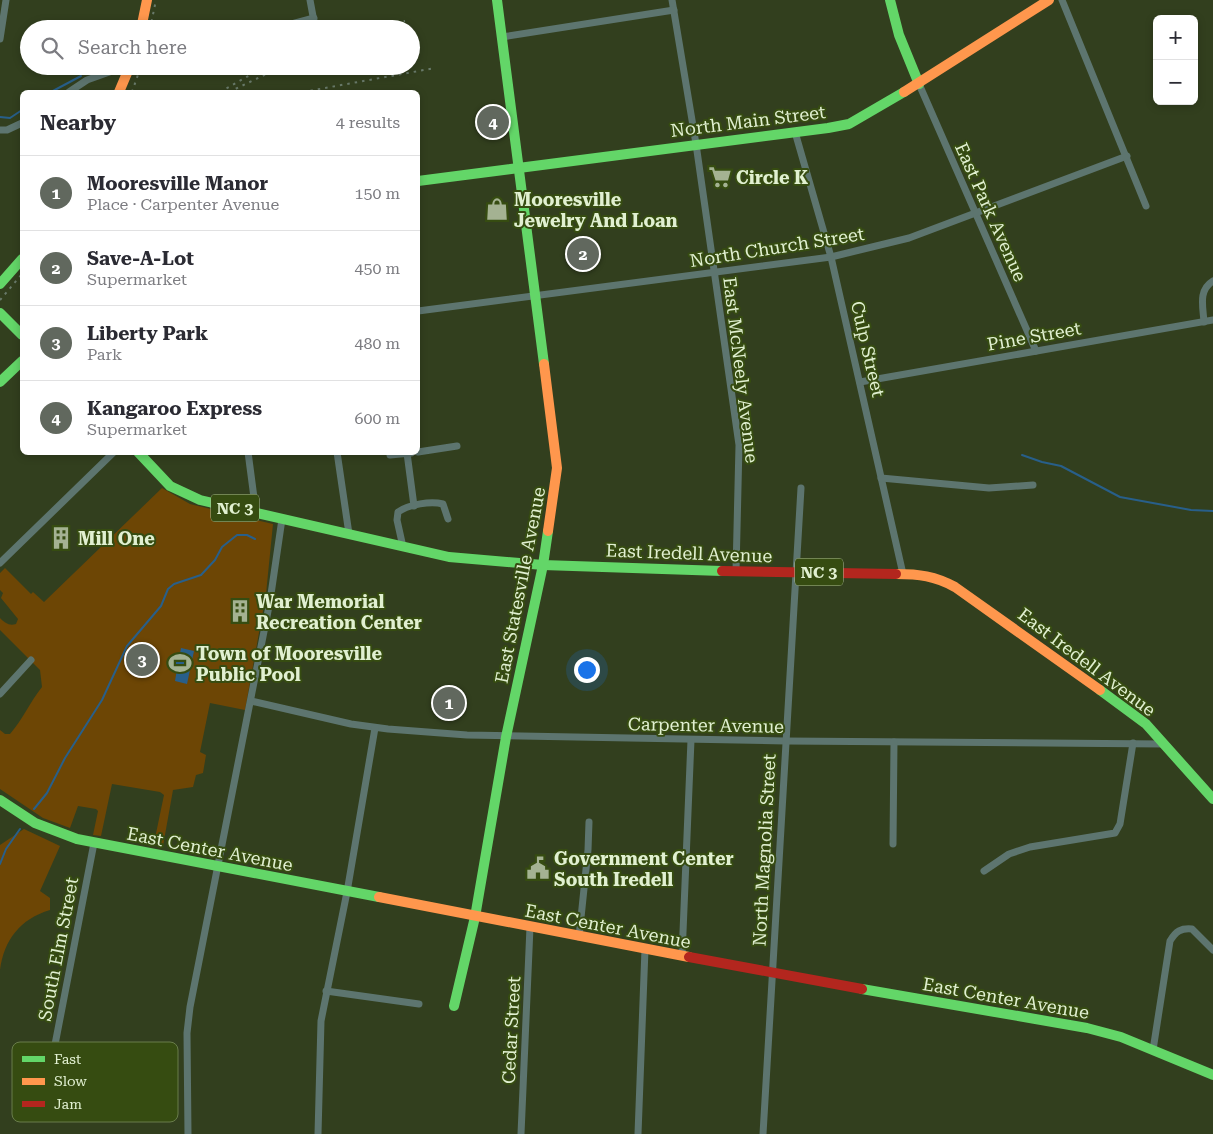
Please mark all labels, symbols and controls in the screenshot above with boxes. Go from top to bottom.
map controls [1153,15,1198,105]
button: + [1153,15,1198,60]
search box [20,20,420,75]
icon: search [38,34,66,62]
text: Search here [78,36,187,59]
button: − [1153,60,1198,105]
street label: North Main Street [669,101,827,141]
pin: 4 [477,103,509,141]
text: Nearby [40,111,116,135]
text: 4 results [336,113,400,132]
street label: East Park Avenue [951,139,1031,285]
supermarket icon: Circle K [707,164,733,190]
place label: Circle K [736,167,808,188]
text: Mooresville Manor [87,172,268,195]
text: 1 [52,184,60,203]
text: 150 m [354,184,400,203]
place label: Mooresville Jewelry And Loan [514,189,678,231]
text: Place · Carpenter Avenue [87,195,279,214]
shop icon: Mooresville Jewelry And Loan [484,196,510,222]
street label: North Church Street [688,223,866,271]
pin: 2 [567,235,599,273]
text: Save-A-Lot [87,247,194,270]
text: 2 [52,259,60,278]
text: 450 m [354,259,400,278]
text: Supermarket [87,270,187,289]
street label: East McNeely Avenue [719,276,763,464]
street label: Culp Street [847,299,889,399]
street label: Pine Street [985,317,1083,355]
text: Liberty Park [87,322,208,345]
text: 3 [52,334,60,353]
text: 480 m [354,334,400,353]
text: Park [87,345,122,364]
text: Kangaroo Express [87,397,262,420]
text: 4 [52,409,60,428]
text: 600 m [354,409,400,428]
text: Supermarket [87,420,187,439]
street label: East Statesville Avenue [491,485,549,685]
road number: NC 3 [211,494,259,522]
building icon: Mill One [48,525,74,551]
place label: Mill One [78,528,155,549]
street label: East Iredell Avenue [605,540,773,566]
road number: NC 3 [795,558,843,586]
place label: War Memorial Recreation Center [256,591,422,633]
building icon: War Memorial Recreation Center [227,598,253,624]
street label: East Iredell Avenue [1014,603,1160,721]
pin: 3 [126,641,158,679]
place label: Town of Mooresville Public Pool [196,643,382,685]
sports icon: Town of Mooresville Public Pool [167,650,193,676]
your location [574,657,600,683]
pin: 1 [433,684,465,722]
street label: Carpenter Avenue [628,713,784,737]
street label: North Magnolia Street [748,753,780,947]
street label: East Center Avenue [125,823,295,875]
place label: Government Center South Iredell [554,848,734,890]
public building icon: Government Center South Iredell [525,855,551,881]
street label: South Elm Street [34,875,82,1023]
street label: East Center Avenue [523,900,693,952]
street label: East Center Avenue [921,973,1091,1023]
street label: Cedar Street [498,975,524,1084]
legend [12,1042,178,1122]
text: Fast [54,1051,81,1067]
text: Slow [54,1073,87,1089]
text: Jam [54,1096,82,1112]

